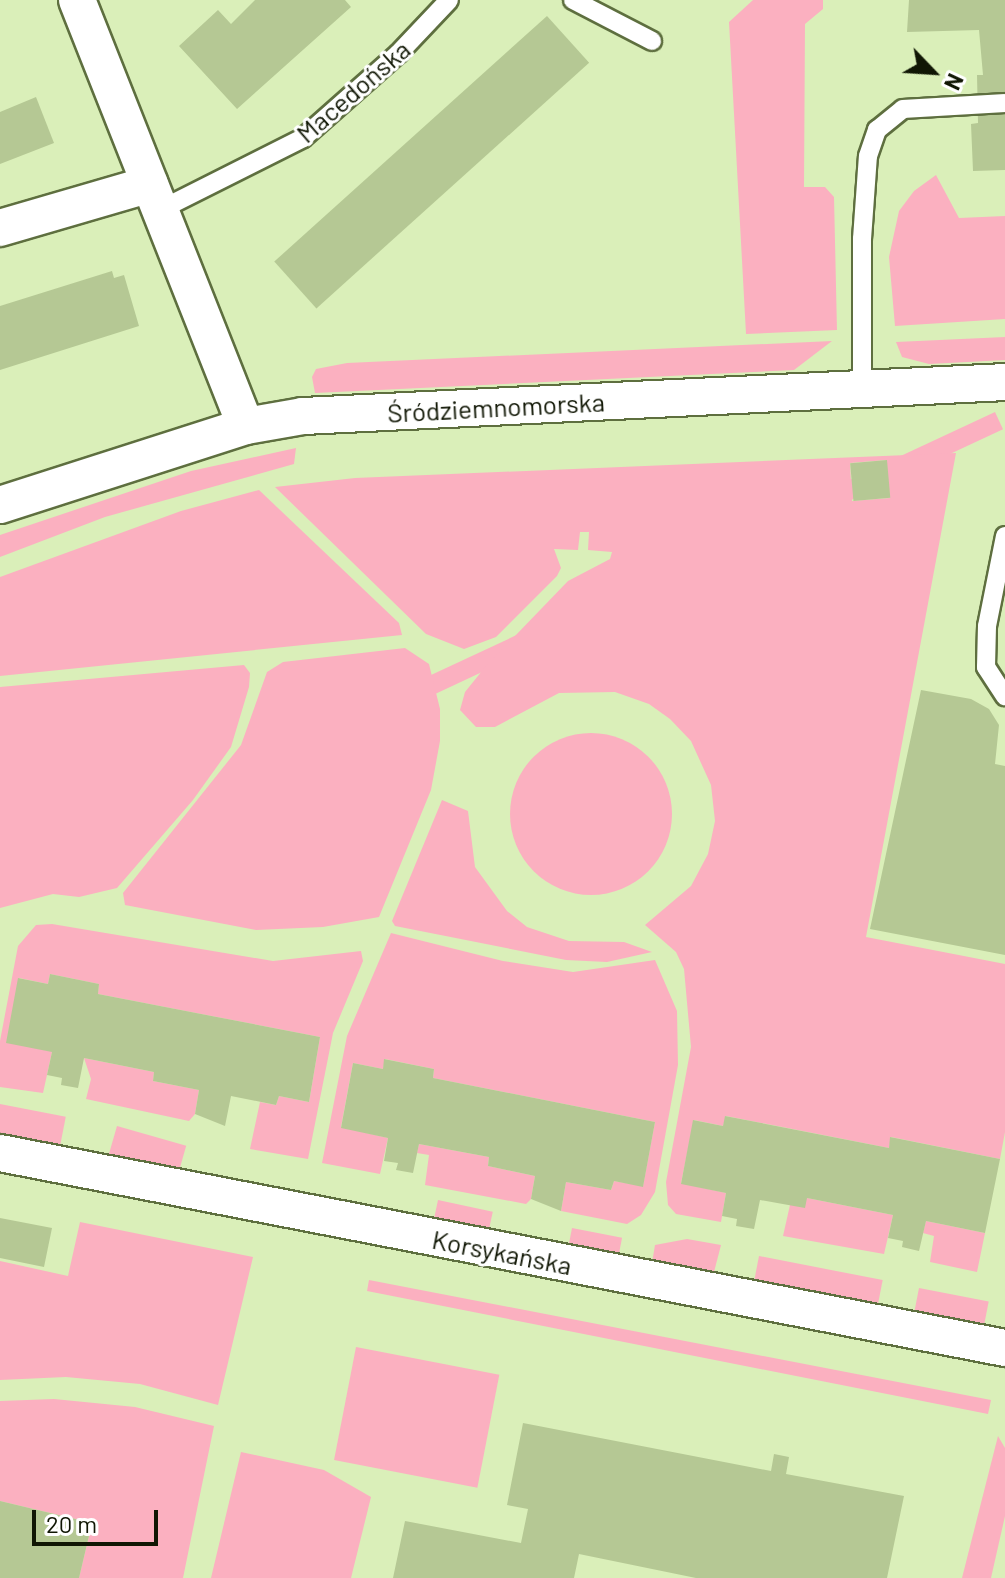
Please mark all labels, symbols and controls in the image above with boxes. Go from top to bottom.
north arrow [893,32,973,112]
street label: Macedońska [290,33,416,149]
text: N [940,70,970,94]
street label: Śródziemnomorska [386,386,606,428]
street label: Korsykańska [430,1223,574,1281]
scale bar [36,1494,162,1544]
text: 20 m [46,1509,97,1538]

